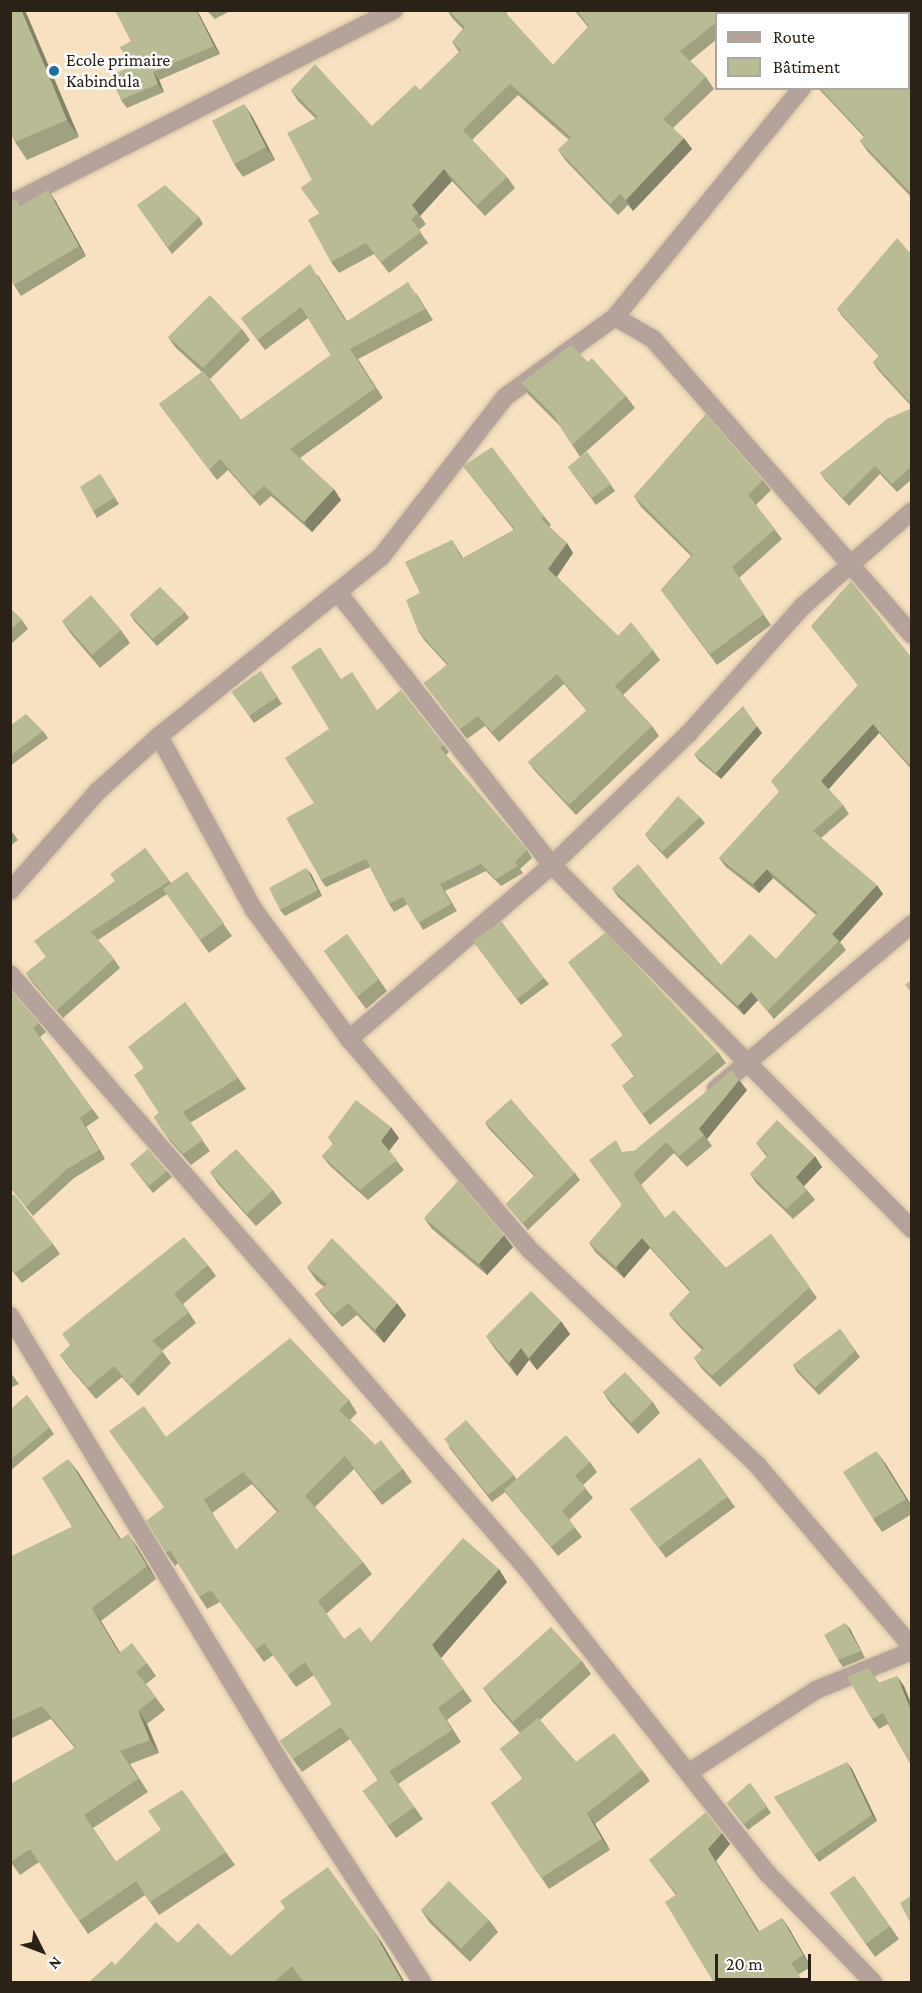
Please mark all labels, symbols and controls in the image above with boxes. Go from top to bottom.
legend [715,12,910,90]
text: Route [773,27,815,47]
place label: Ecole primaire Kabindula [66,50,170,92]
text: Bâtiment [773,57,840,77]
marker: Ecole primaire Kabindula [47,64,61,78]
north arrow [12,1921,72,1981]
scale bar [718,1942,814,1980]
text: N [46,1954,66,1973]
text: 20 m [726,1954,763,1974]

